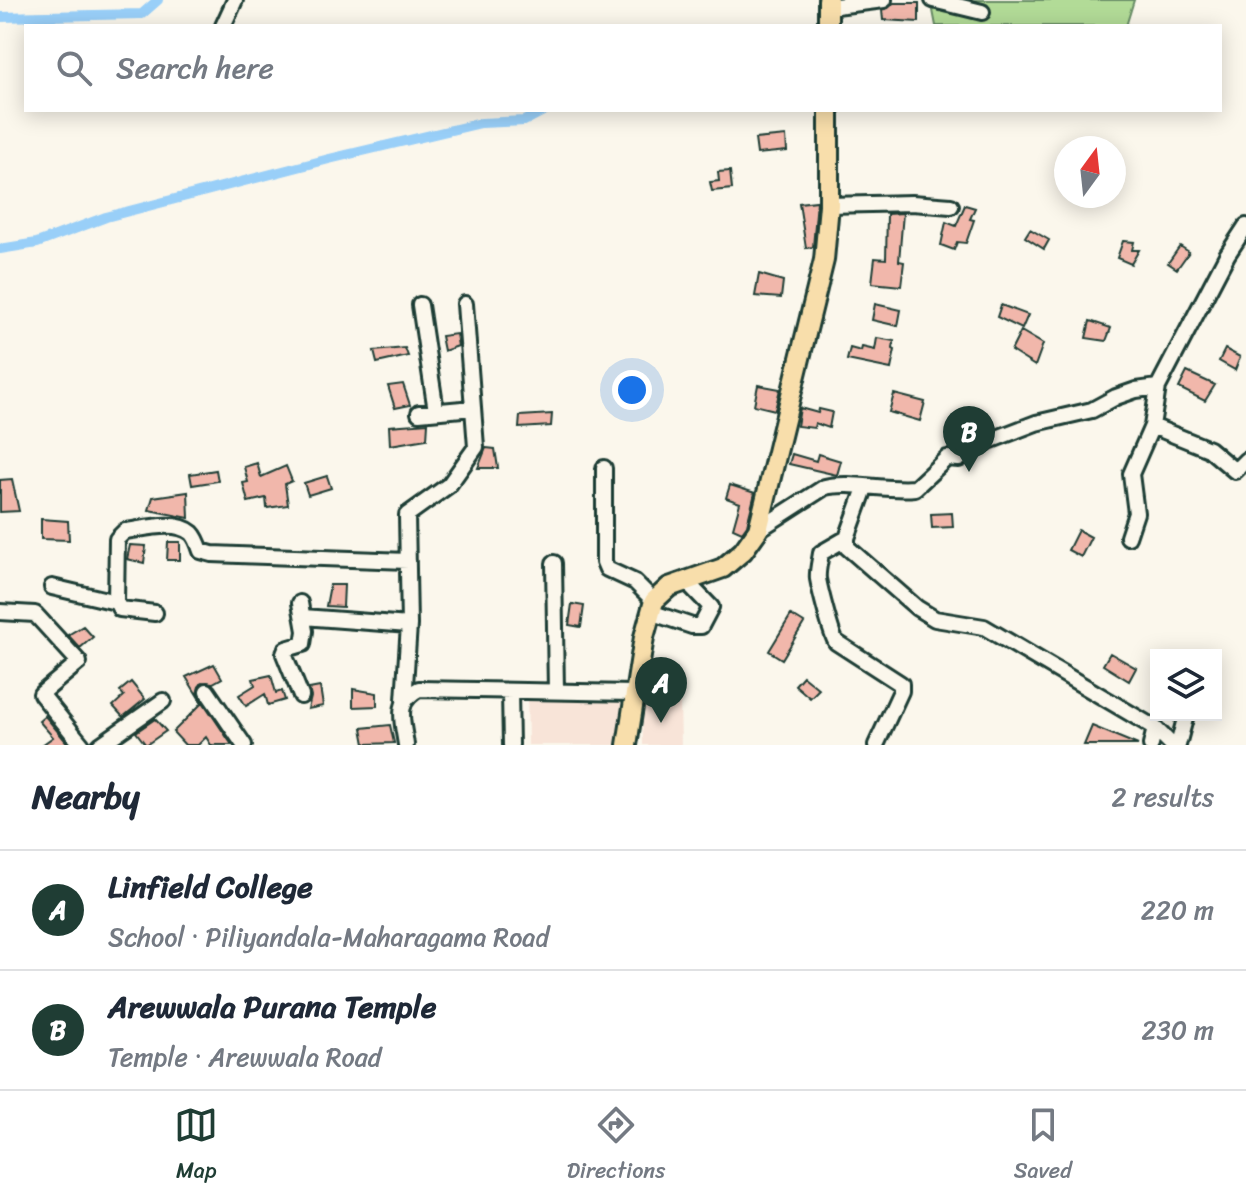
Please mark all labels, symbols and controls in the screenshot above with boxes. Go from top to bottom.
search box [24,24,1222,112]
text: Search here [116,41,274,95]
icon: search [52,46,96,90]
north arrow [1054,136,1126,208]
your location [612,370,652,410]
pin: B [943,406,995,472]
map controls [1150,649,1222,721]
button: layers [1150,649,1222,721]
pin: A [635,657,687,723]
text: Nearby [32,767,140,827]
text: 2 results [1112,774,1214,820]
text: Linfield College [108,860,313,914]
text: A [49,887,67,933]
text: 220 m [1141,887,1214,933]
text: School · Piliyandala-Maharagama Road [108,914,549,960]
text: Arewwala Purana Temple [108,980,436,1034]
text: B [50,1007,66,1053]
text: 230 m [1142,1007,1214,1053]
text: Temple · Arewwala Road [108,1034,381,1080]
tab: Map [174,1103,218,1190]
tab: Directions [567,1103,665,1190]
tab: Saved [1014,1103,1072,1190]

